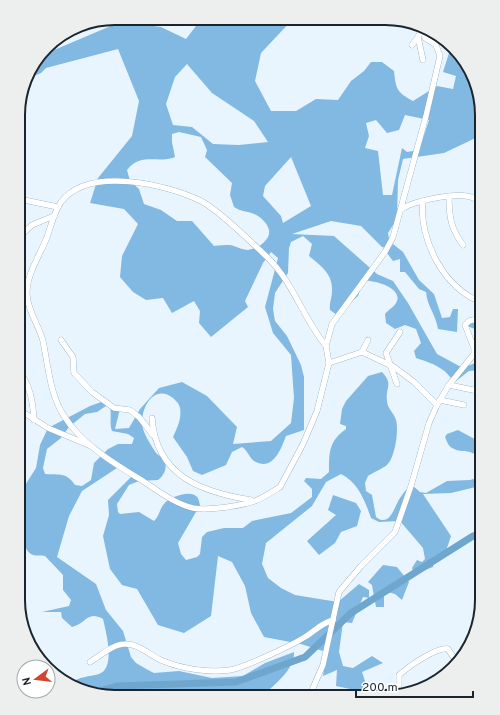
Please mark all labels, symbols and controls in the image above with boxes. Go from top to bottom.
north arrow [16,659,56,699]
scale bar [356,673,473,699]
text: N [20,676,35,687]
text: 200 m [362,680,398,696]

